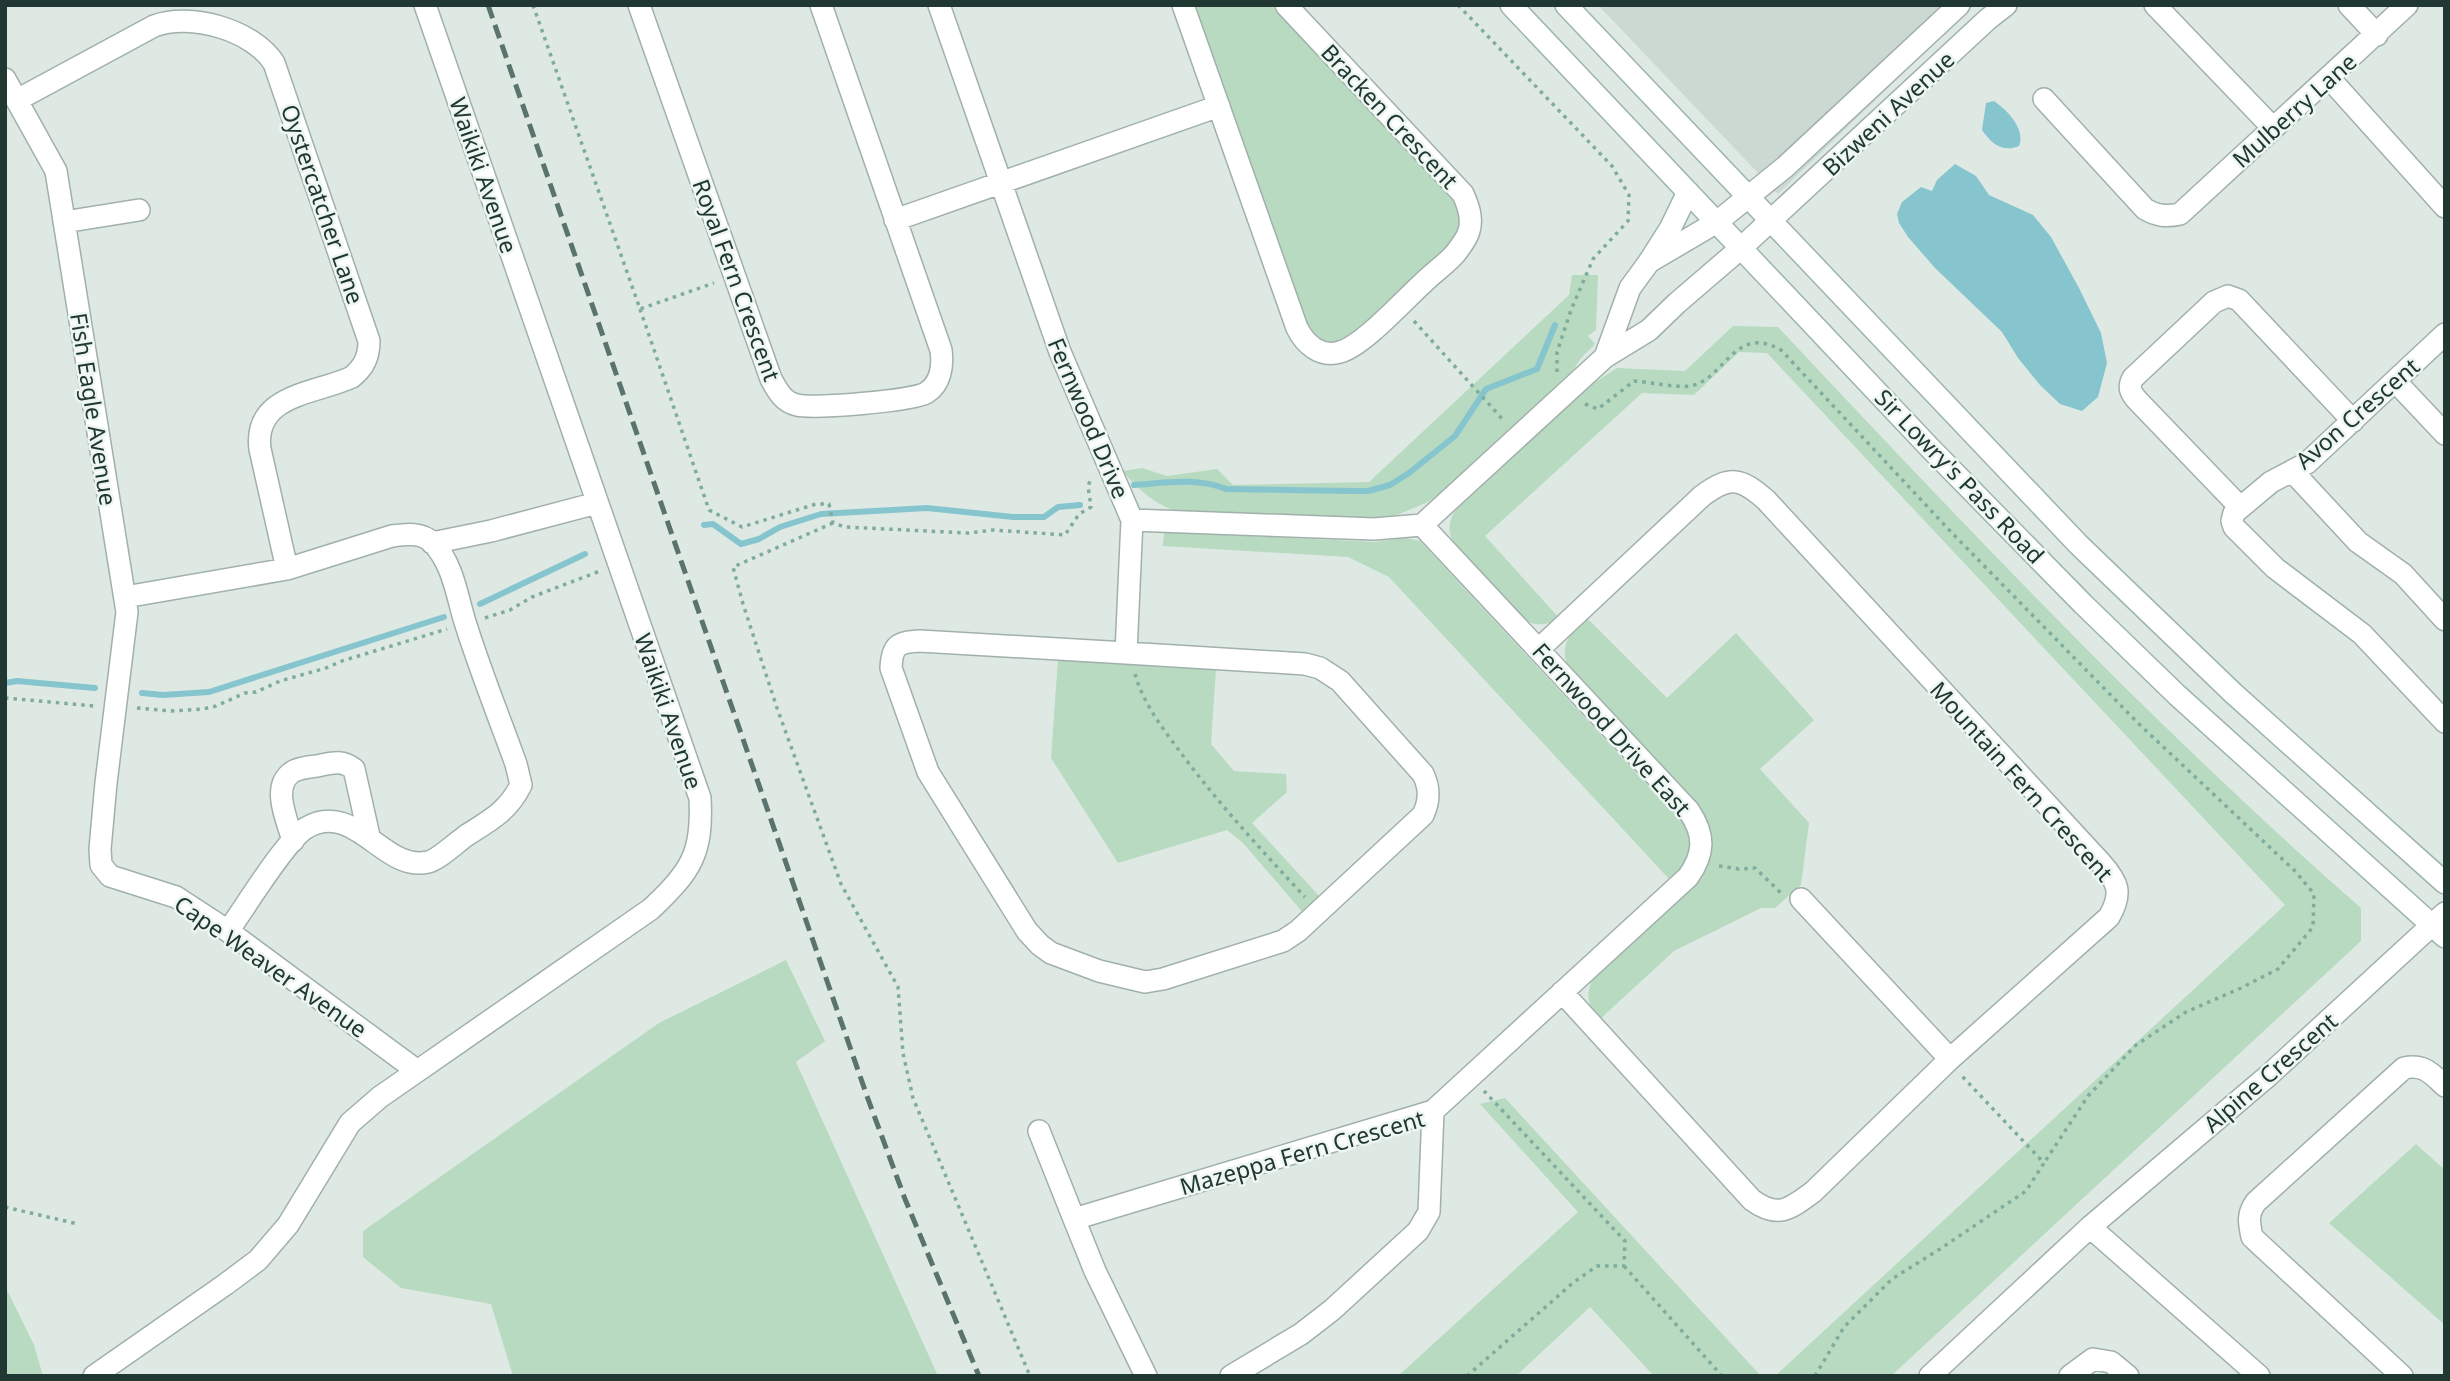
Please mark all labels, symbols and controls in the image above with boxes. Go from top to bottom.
street label: Bracken Crescent [1314,37,1466,195]
street label: Bizweni Avenue [1815,43,1961,183]
street label: Mulberry Lane [2225,46,2363,174]
street label: Waikiki Avenue [442,93,526,257]
street label: Oystercatcher Lane [274,100,372,308]
street label: Royal Fern Crescent [686,174,788,386]
street label: Fish Eagle Avenue [63,310,125,508]
street label: Fernwood Drive [1041,333,1137,503]
street label: Avon Crescent [2288,350,2426,476]
street label: Sir Lowry's Pass Road [1868,382,2052,570]
street label: Waikiki Avenue [627,629,711,793]
street label: Fernwood Drive East [1526,636,1698,822]
street label: Mountain Fern Crescent [1923,674,2121,888]
street label: Cape Weaver Avenue [168,887,374,1045]
street label: Alpine Crescent [2196,1005,2344,1139]
street label: Mazeppa Fern Crescent [1176,1102,1428,1202]

